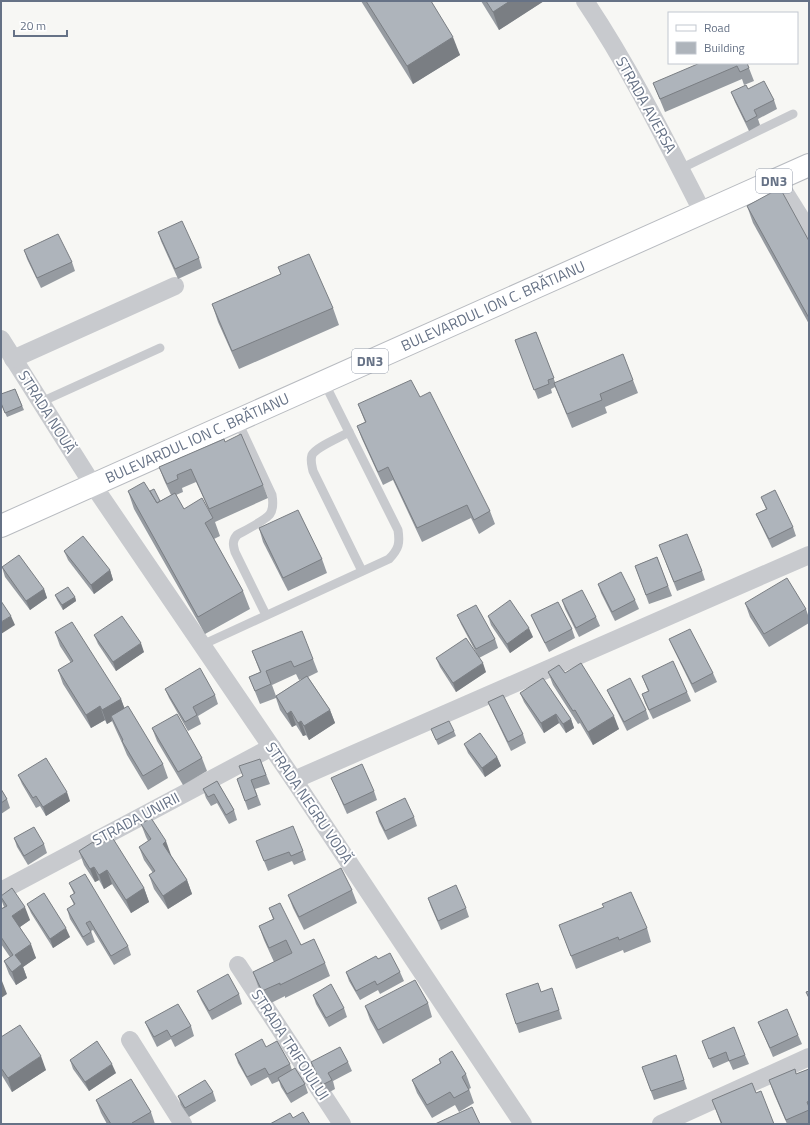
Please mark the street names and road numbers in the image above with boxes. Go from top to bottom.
street label: STRADA AVERSA [610,52,683,157]
road number: DN3 [756,169,792,193]
street label: BULEVARDUL ION C. BRĂTIANU [397,254,589,357]
road number: DN3 [352,349,388,373]
street label: STRADA NOUĂ [13,366,82,458]
street label: BULEVARDUL ION C. BRĂTIANU [101,387,293,489]
street label: STRADA NEGRU VODĂ [260,737,359,868]
street label: STRADA UNIRII [88,786,184,851]
street label: STRADA TRIFOIULUI [246,985,335,1105]

